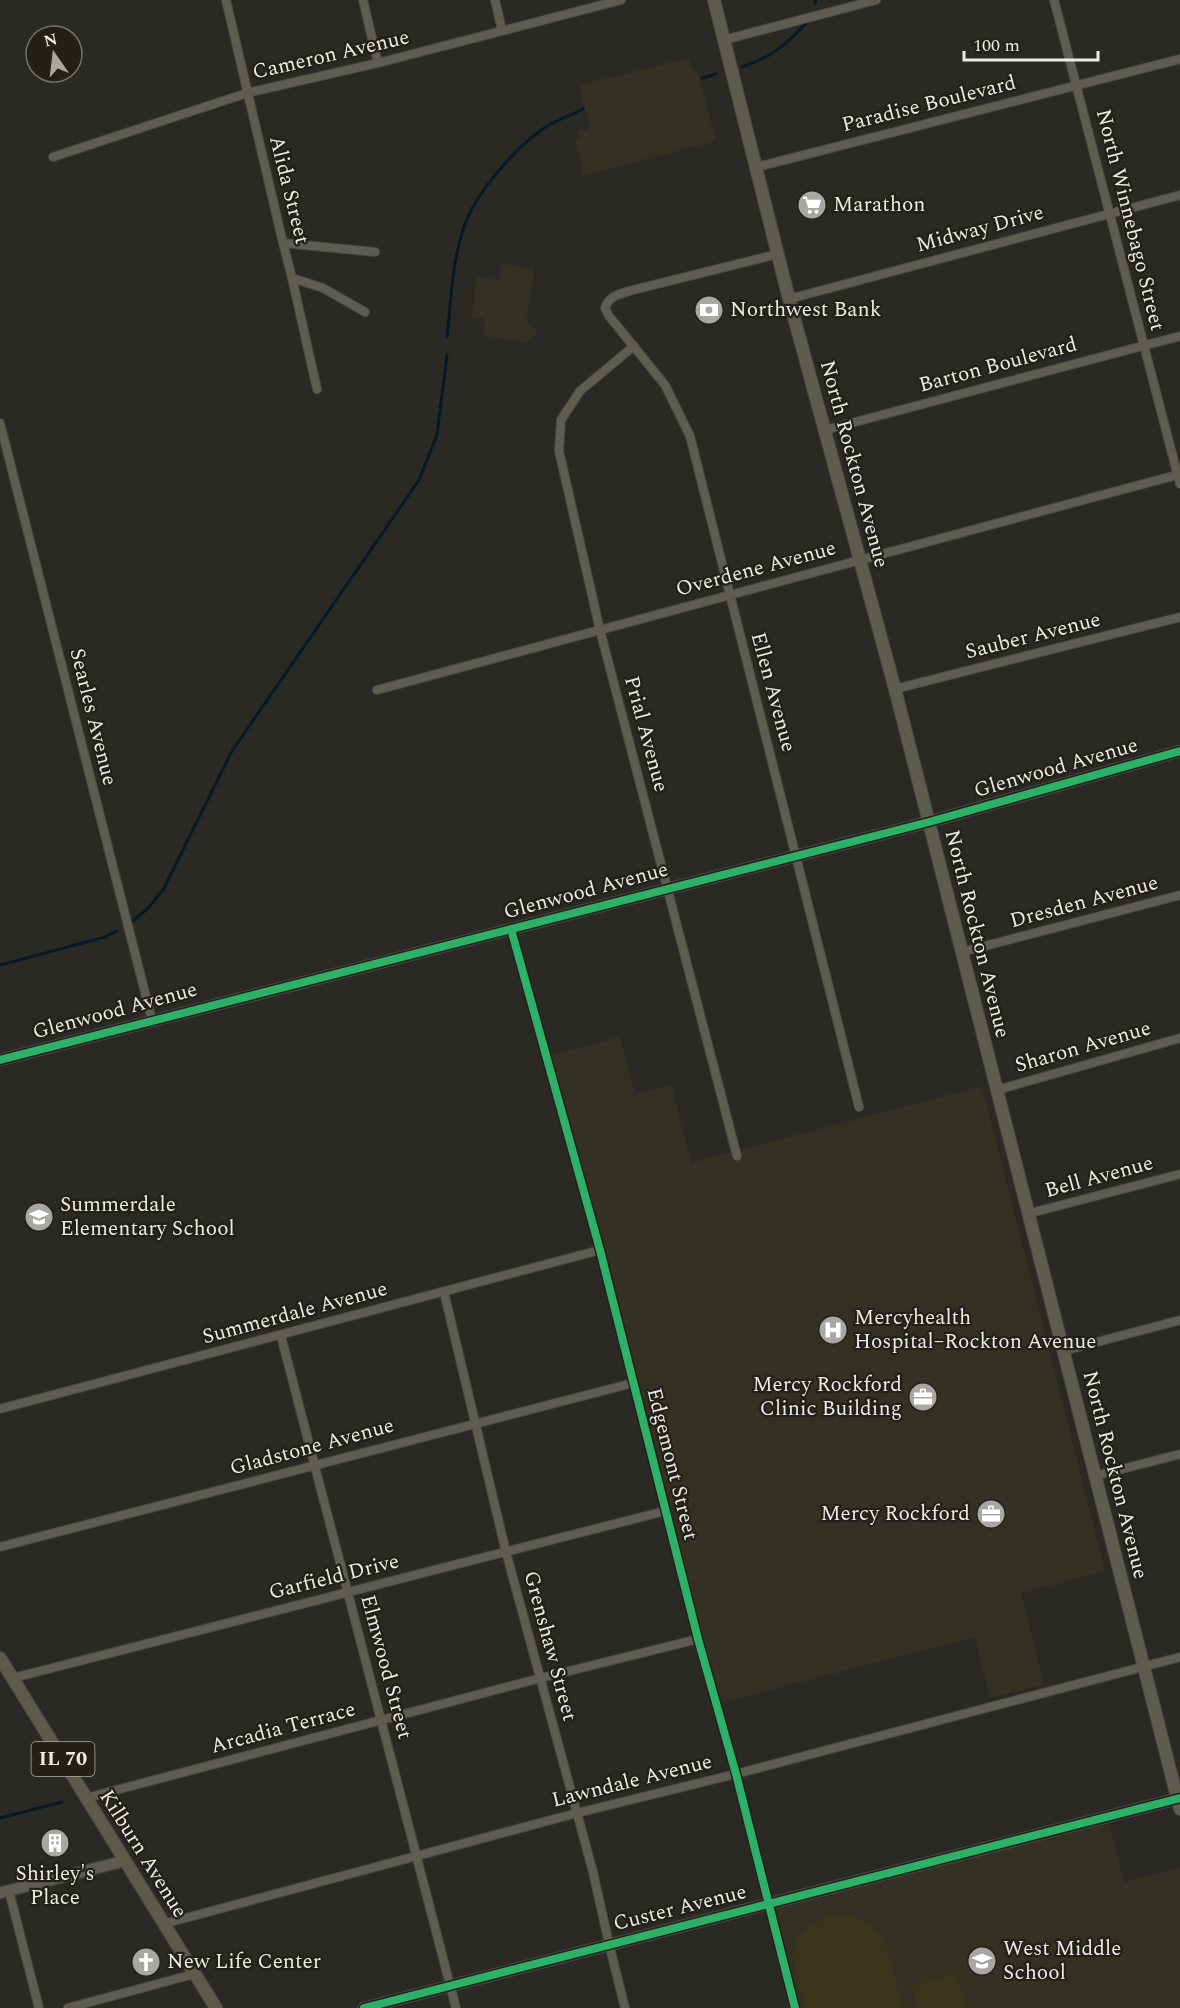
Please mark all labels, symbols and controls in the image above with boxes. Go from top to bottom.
street label: Cameron Avenue [249,21,413,89]
north arrow [24,24,84,84]
scale bar [964,24,1098,62]
text: N [41,27,60,54]
text: 100 m [973,32,1020,59]
street label: Paradise Boulevard [838,67,1020,141]
street label: North Winnebago Street [1087,106,1173,334]
street label: Alida Street [260,132,318,248]
supermarket icon: Marathon [796,189,828,221]
place label: Marathon [833,189,925,221]
street label: Midway Drive [913,197,1047,261]
bank icon: Northwest Bank [693,294,725,326]
place label: Northwest Bank [730,294,882,326]
street label: Barton Boulevard [915,329,1081,401]
street label: North Rockton Avenue [811,357,897,571]
street label: Overdene Avenue [672,532,840,606]
street label: Sauber Avenue [962,604,1104,668]
street label: Ellen Avenue [742,628,804,756]
street label: Searles Avenue [60,645,126,789]
street label: Prial Avenue [615,672,677,796]
street label: Glenwood Avenue [970,729,1142,807]
street label: North Rockton Avenue [936,826,1018,1042]
street label: Glenwood Avenue [500,854,672,928]
street label: Dresden Avenue [1006,867,1162,937]
street label: Glenwood Avenue [29,974,201,1048]
street label: Sharon Avenue [1011,1012,1155,1082]
street label: Bell Avenue [1041,1147,1157,1207]
place label: Summerdale Elementary School [60,1189,235,1245]
school or university icon: Summerdale Elementary School [23,1201,55,1233]
street label: Summerdale Avenue [199,1273,391,1353]
place label: Mercyhealth Hospital–Rockton Avenue [854,1302,1096,1358]
hospital icon: Mercyhealth Hospital–Rockton Avenue [817,1314,849,1346]
street label: North Rockton Avenue [1074,1367,1156,1583]
place label: Mercy Rockford Clinic Building [752,1369,902,1425]
office icon: Mercy Rockford Clinic Building [907,1381,939,1413]
street label: Edgemont Street [638,1384,706,1544]
street label: Gladstone Avenue [226,1410,398,1484]
place label: Mercy Rockford [820,1498,970,1530]
office icon: Mercy Rockford [975,1498,1007,1530]
street label: Garfield Drive [265,1545,403,1609]
street label: Grenshaw Street [515,1567,585,1725]
street label: Elmwood Street [351,1591,421,1743]
street label: Arcadia Terrace [207,1693,359,1763]
road number: IL 70 [32,1742,94,1776]
street label: Lawndale Avenue [548,1746,716,1816]
street label: Kilburn Avenue [91,1783,195,1925]
building icon: Shirley's Place [39,1827,71,1859]
place label: Shirley's Place [16,1858,94,1914]
street label: Custer Avenue [610,1876,750,1940]
place label: West Middle School [1003,1933,1121,1989]
school or university icon: West Middle School [966,1945,998,1977]
church icon: New Life Center [130,1946,162,1978]
place label: New Life Center [167,1946,321,1978]

